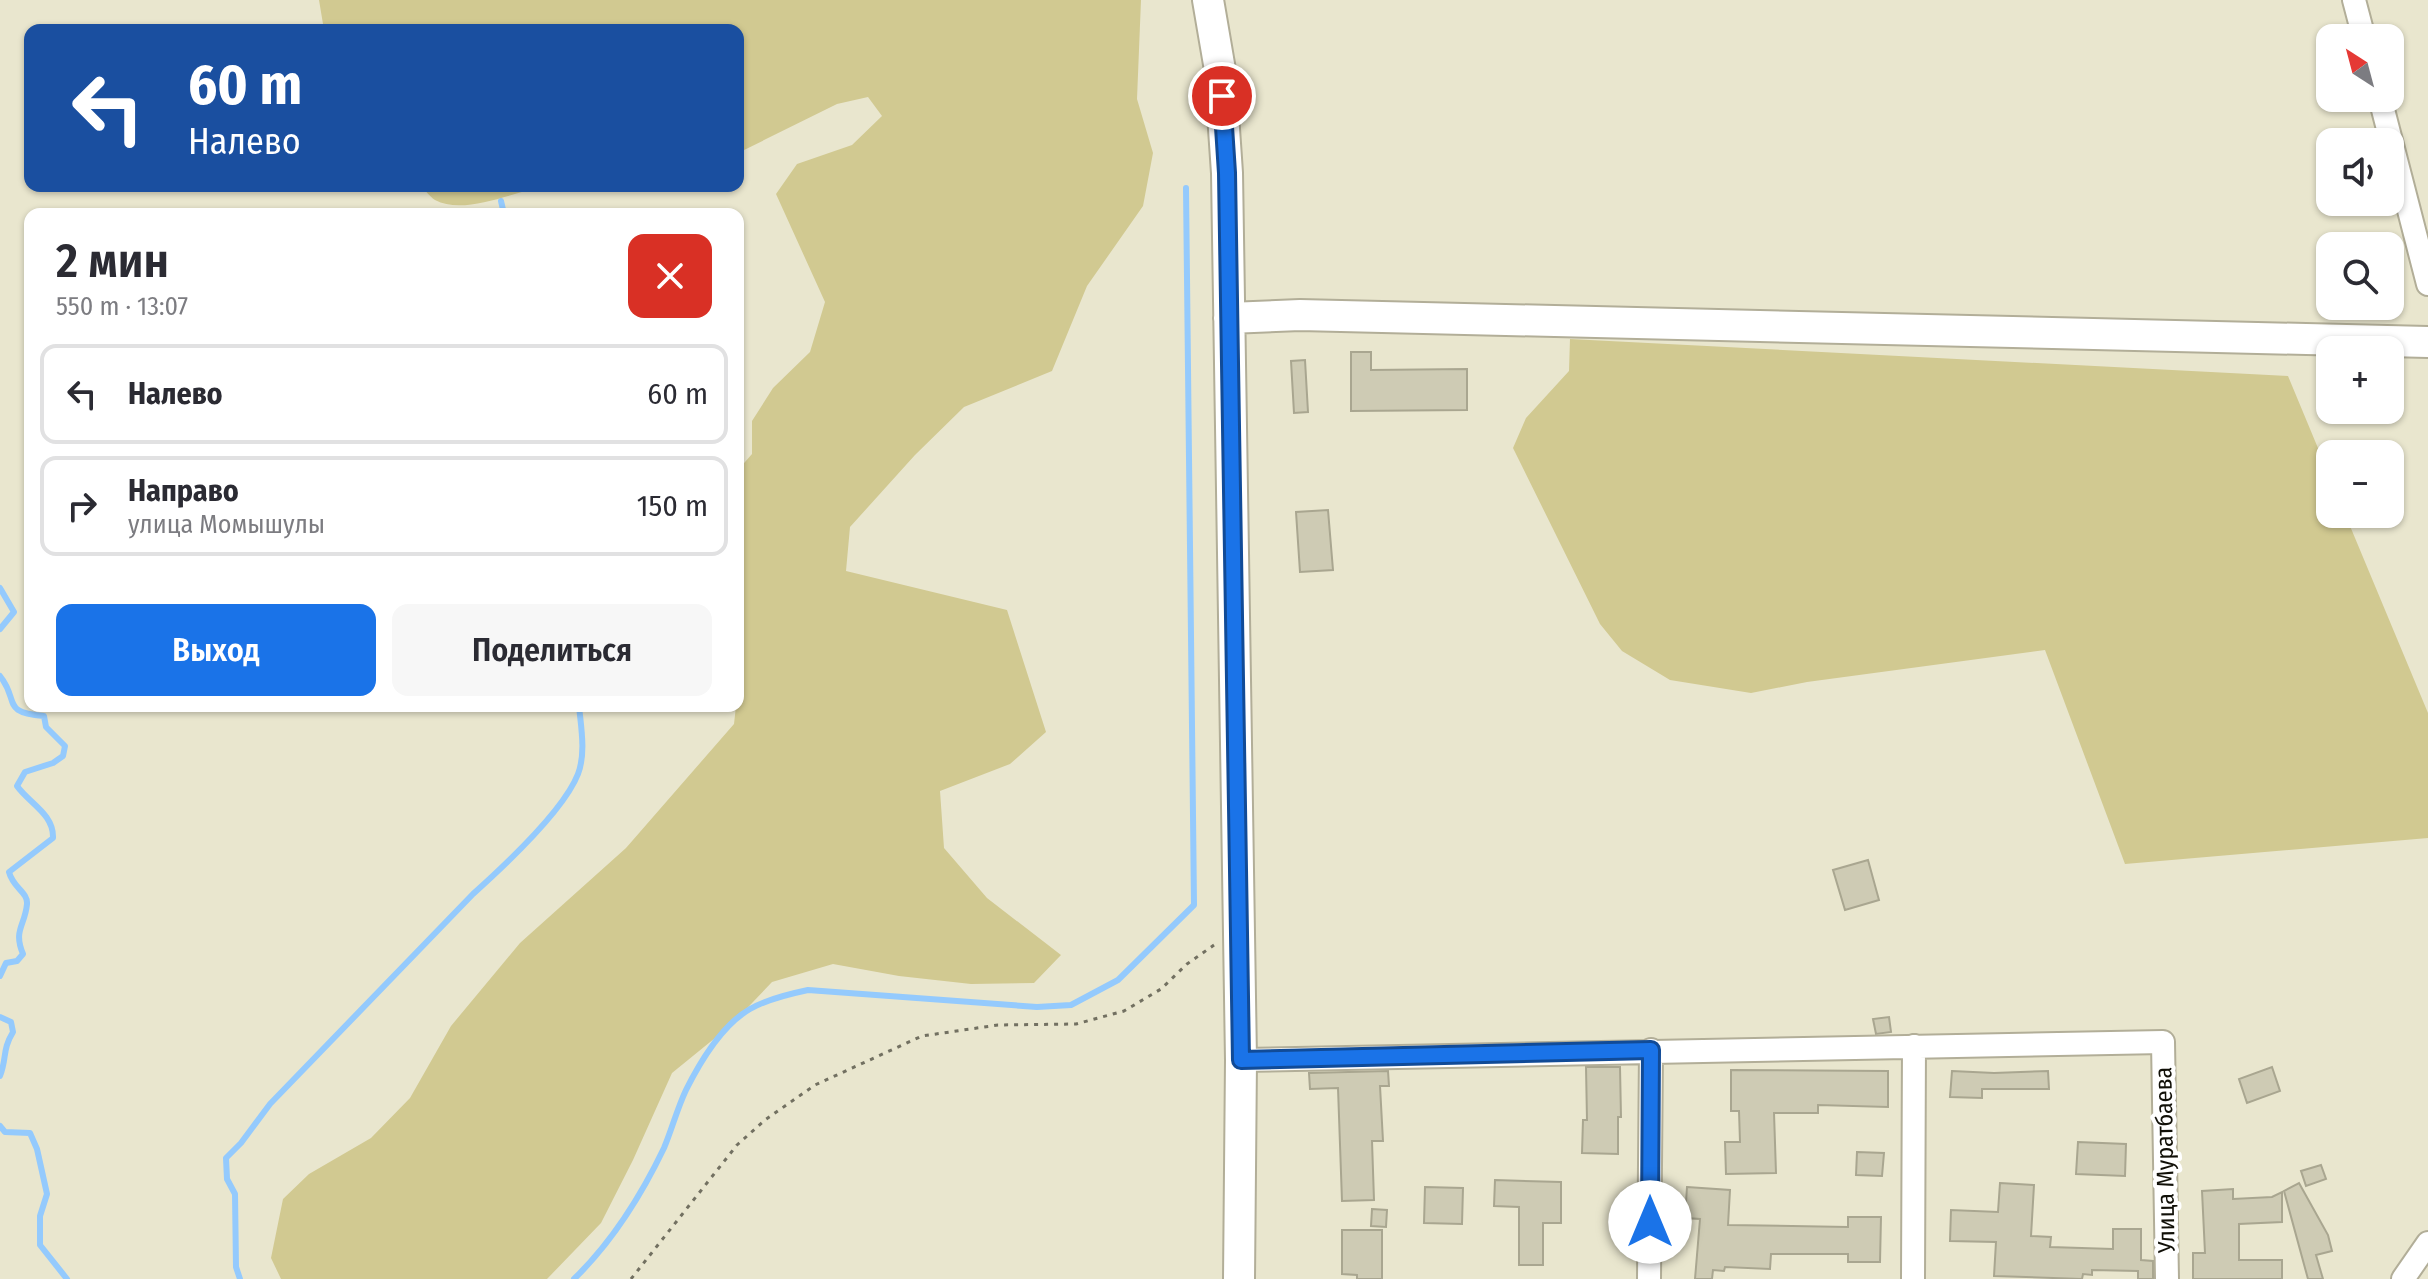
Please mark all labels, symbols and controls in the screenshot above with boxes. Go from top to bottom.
north arrow [2316,24,2404,112]
map controls [2316,24,2404,528]
text: 60 m [188,52,302,119]
icon: left [56,56,160,160]
pin [1188,62,1256,130]
icon: arrive [1200,74,1244,118]
text: Налево [188,120,301,164]
button: sound [2316,128,2404,216]
text: 2 мин [56,232,169,290]
button: search [2316,232,2404,320]
button: close [628,234,712,318]
text: 550 m · 13:07 [56,291,188,322]
button: + [2316,336,2404,424]
icon: left [60,372,104,416]
text: Налево [128,376,223,412]
text: 60 m [647,376,708,412]
button: − [2316,440,2404,528]
text: Направо [128,473,239,509]
icon: right [60,484,104,528]
text: 150 m [637,488,708,524]
text: улица Момышулы [128,509,325,540]
button: Выход [56,604,376,696]
button: Поделиться [392,604,712,696]
street label: Улица Муратбаева [2149,1067,2181,1254]
position arrow [1608,1180,1692,1264]

